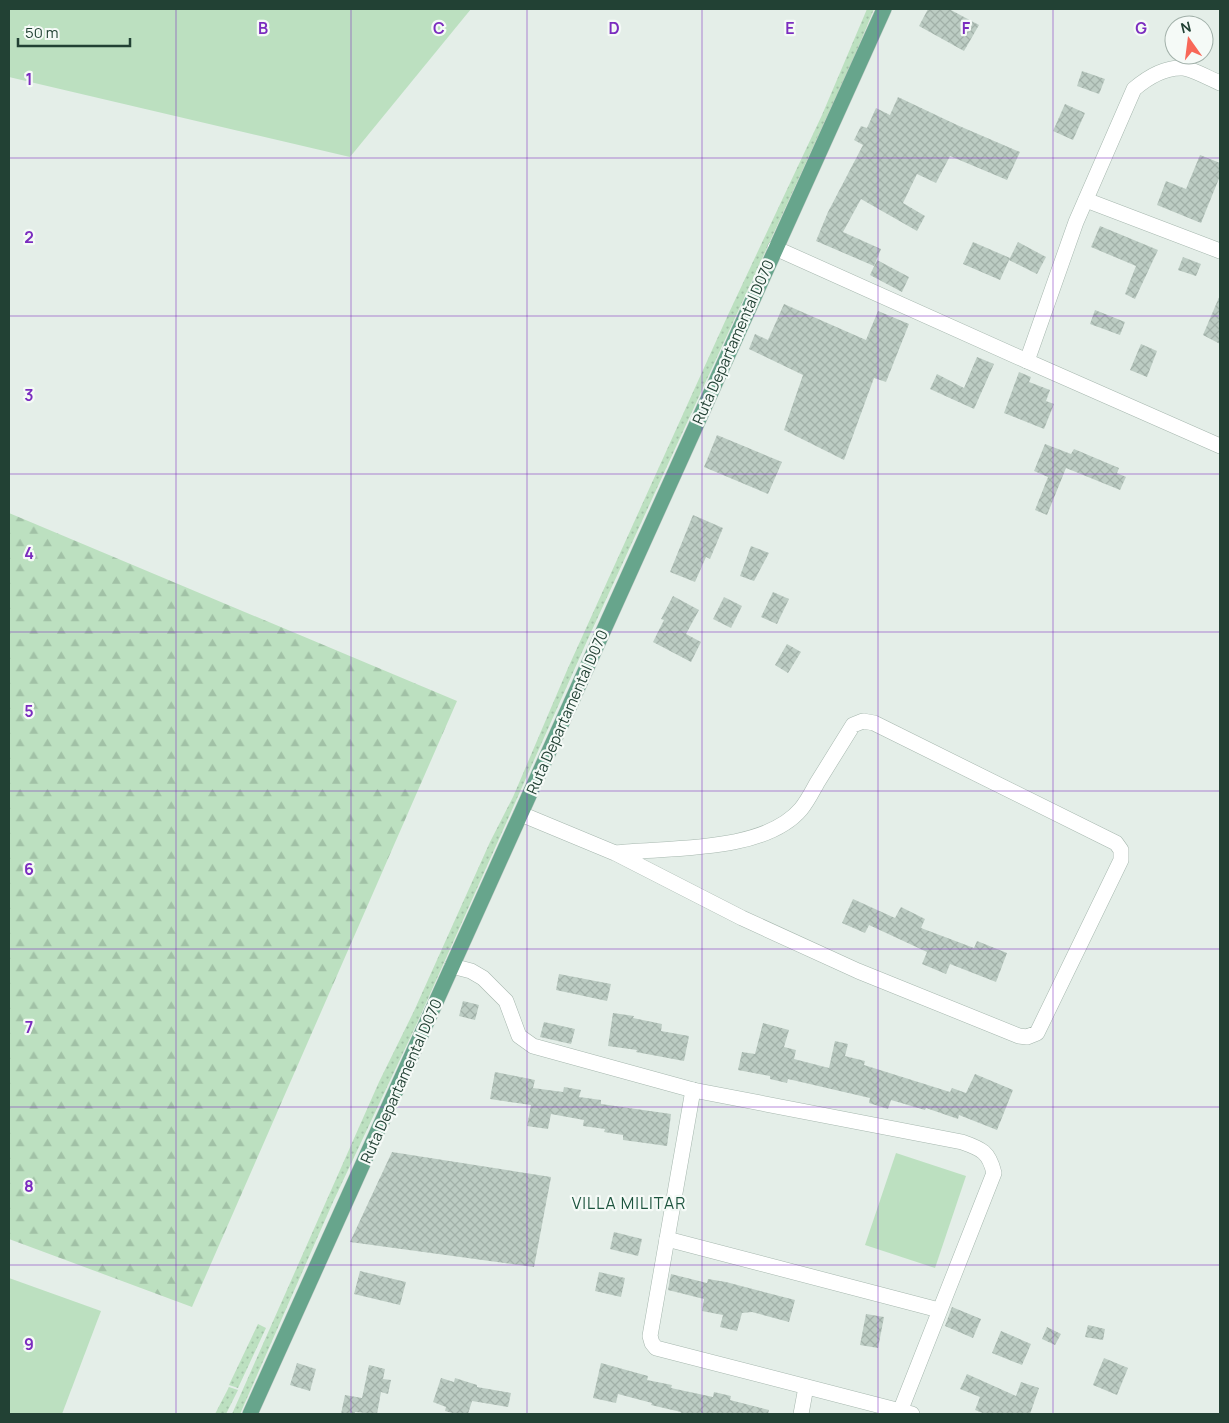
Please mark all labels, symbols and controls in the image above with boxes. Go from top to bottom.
scale bar [18,15,130,47]
north arrow [1164,15,1214,65]
text: N [1179,16,1193,37]
text: B [258,17,268,39]
text: C [433,17,445,39]
text: D [608,17,620,39]
text: E [785,17,795,39]
text: F [962,17,971,39]
text: G [1135,17,1147,39]
text: 50 m [25,22,59,43]
text: 1 [25,68,33,90]
text: 2 [24,226,34,248]
street label: Ruta Departamental D070 [687,256,779,428]
text: 3 [24,384,34,406]
text: 4 [24,542,34,564]
street label: Ruta Departamental D070 [521,626,613,798]
text: 5 [24,700,34,722]
text: 6 [24,858,34,880]
street label: Ruta Departamental D070 [355,995,447,1167]
text: 7 [25,1016,33,1038]
text: 8 [24,1175,34,1197]
district label: VILLA MILITAR [572,1192,686,1214]
text: 9 [24,1333,34,1355]

